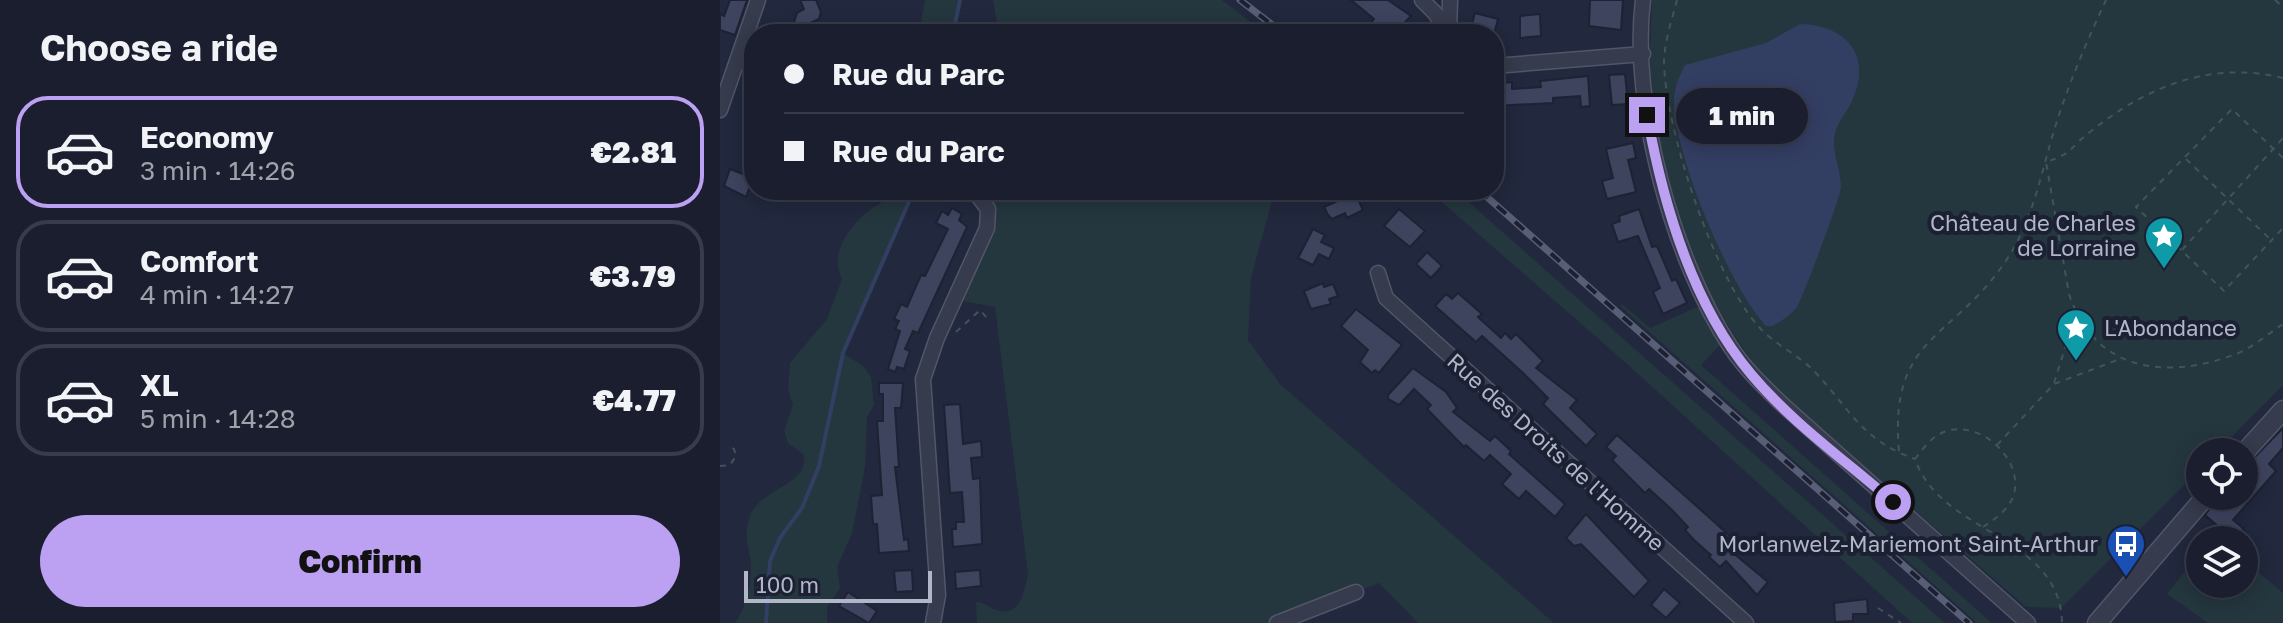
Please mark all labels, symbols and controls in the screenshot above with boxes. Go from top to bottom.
text: Choose a ride [40,26,278,69]
text: Rue du Parc [832,56,1005,92]
callout: 1 min [1675,87,1807,143]
route end [1629,97,1665,133]
text: 1 min [1709,100,1775,131]
icon: car [44,116,116,188]
text: Economy [140,119,274,155]
text: Rue du Parc [832,133,1005,169]
text: €2.81 [590,134,676,170]
text: 3 min · 14:26 [140,155,296,186]
place label: Château de Charles de Lorraine [1930,209,2136,261]
place icon: Château de Charles de Lorraine [2143,215,2185,270]
icon: car [44,240,116,312]
text: Comfort [140,243,259,279]
text: €3.79 [590,258,676,294]
text: 4 min · 14:27 [140,279,294,310]
place icon: L'Abondance [2055,307,2097,362]
place label: L'Abondance [2104,314,2237,341]
street label: Rue des Droits de l'Homme [1442,347,1670,556]
icon: car [44,364,116,436]
text: XL [140,367,179,403]
text: €4.77 [593,382,676,418]
text: 5 min · 14:28 [140,403,296,434]
map controls [2186,438,2258,598]
button: locate [2186,438,2258,510]
route start [1875,484,1911,520]
button: Confirm [40,515,680,607]
bus stop icon: Morlanwelz-Mariemont Saint-Arthur [2105,523,2147,578]
button: layers [2186,526,2258,598]
place label: Morlanwelz-Mariemont Saint-Arthur [1718,530,2098,557]
scale bar [744,567,932,603]
text: 100 m [756,571,819,598]

